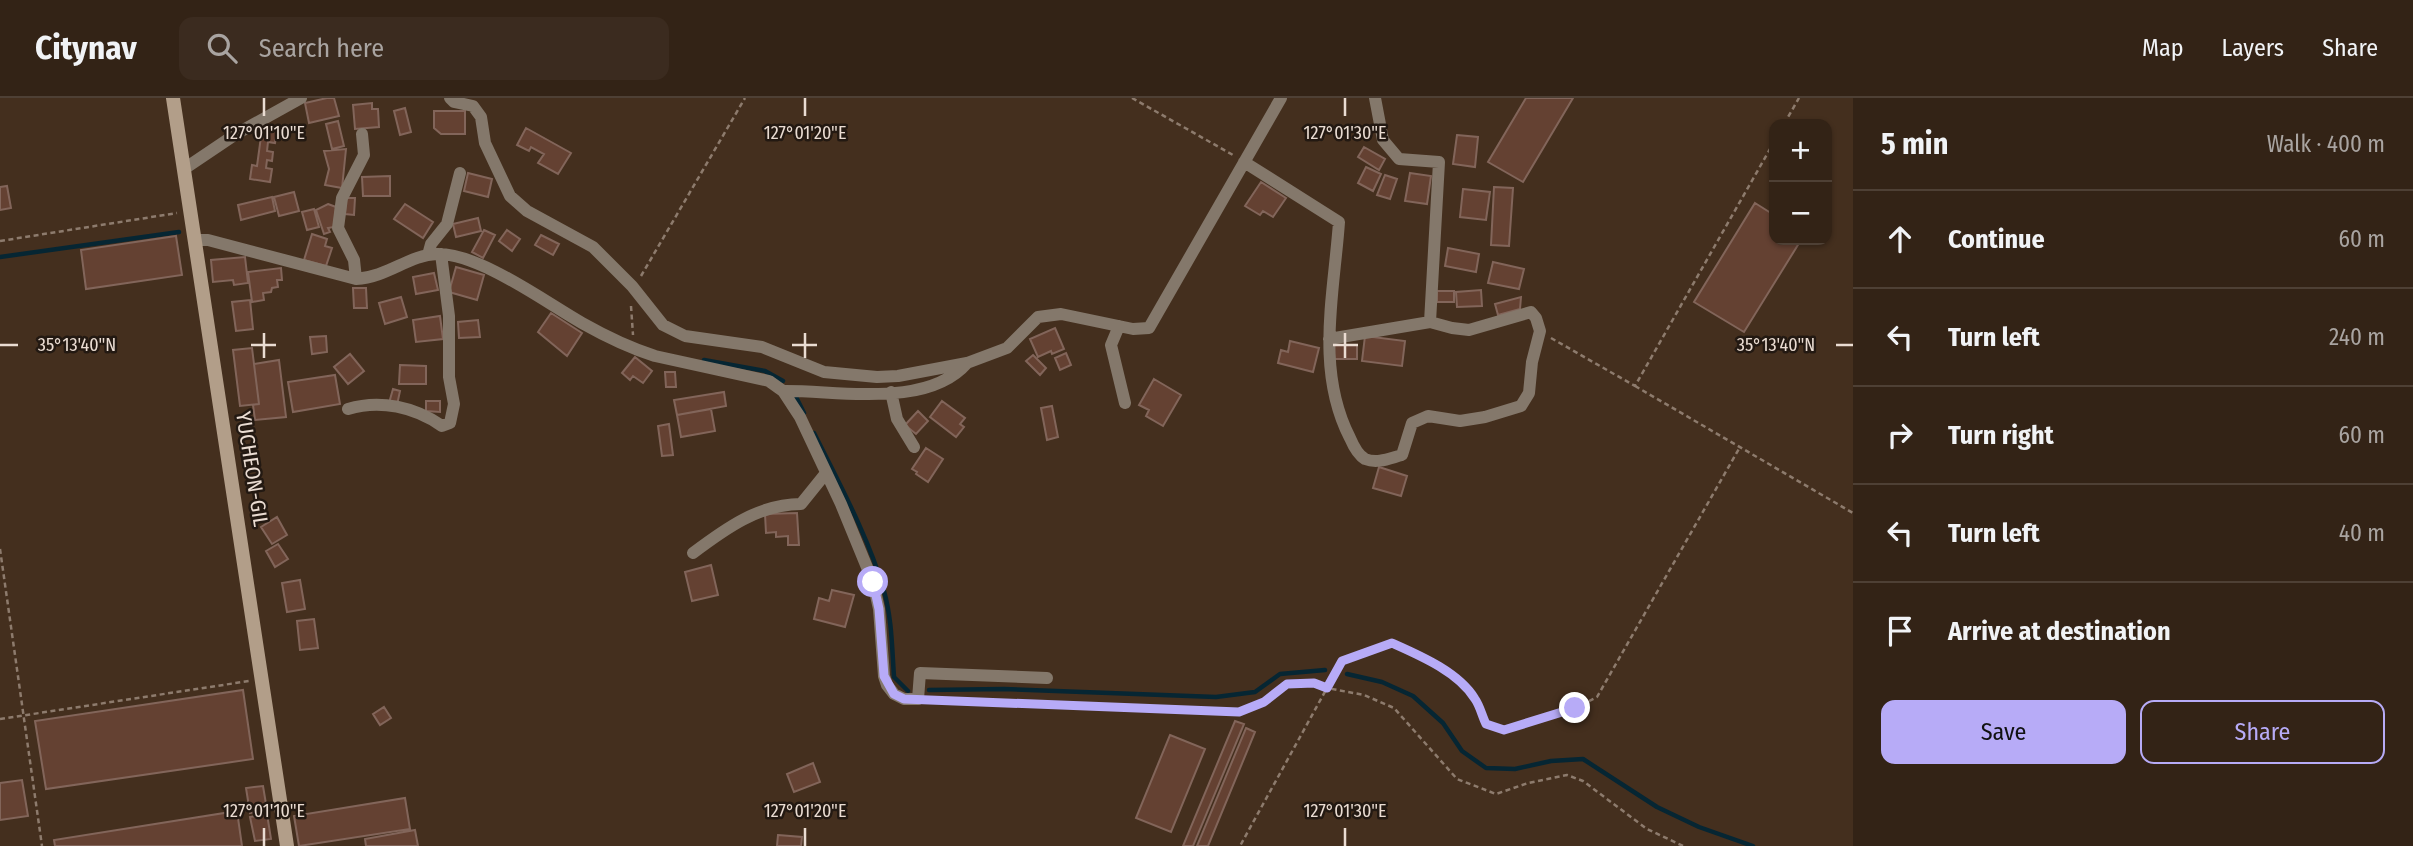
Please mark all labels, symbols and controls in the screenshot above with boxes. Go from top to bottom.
search box [179,17,669,80]
text: Citynav [35,28,137,68]
icon: search [203,29,241,67]
text: Search here [259,33,384,64]
text: Map [2142,34,2184,62]
text: Layers [2222,34,2284,62]
text: Share [2322,34,2378,62]
map controls [1769,119,1832,245]
button: + [1769,119,1832,182]
text: 127°01'10"E [223,122,305,144]
text: 127°01'20"E [764,122,846,144]
text: 127°01'30"E [1304,122,1386,144]
text: 5 min [1881,126,1948,162]
text: Walk · 400 m [2267,130,2385,158]
button: − [1769,182,1832,245]
icon: ahead [1881,220,1919,258]
text: Continue [1948,224,2045,255]
text: 60 m [2339,225,2385,253]
icon: left [1881,318,1919,356]
text: Turn left [1948,322,2040,353]
text: 240 m [2329,323,2385,351]
text: 35°13'40"N [38,334,116,356]
text: 35°13'40"N [1737,334,1815,356]
street label: YUCHEON-GIL [230,410,274,529]
icon: right [1881,416,1919,454]
text: Turn right [1948,420,2054,451]
text: 60 m [2339,421,2385,449]
icon: left [1881,514,1919,552]
text: Turn left [1948,518,2040,549]
text: 40 m [2339,519,2385,547]
route start [857,566,888,597]
icon: arrive [1881,612,1919,650]
text: Arrive at destination [1948,616,2171,647]
route end [1559,692,1590,723]
button: Save [1881,700,2126,764]
button: Share [2140,700,2385,764]
text: 127°01'10"E [223,800,305,822]
text: 127°01'20"E [764,800,846,822]
text: 127°01'30"E [1304,800,1386,822]

